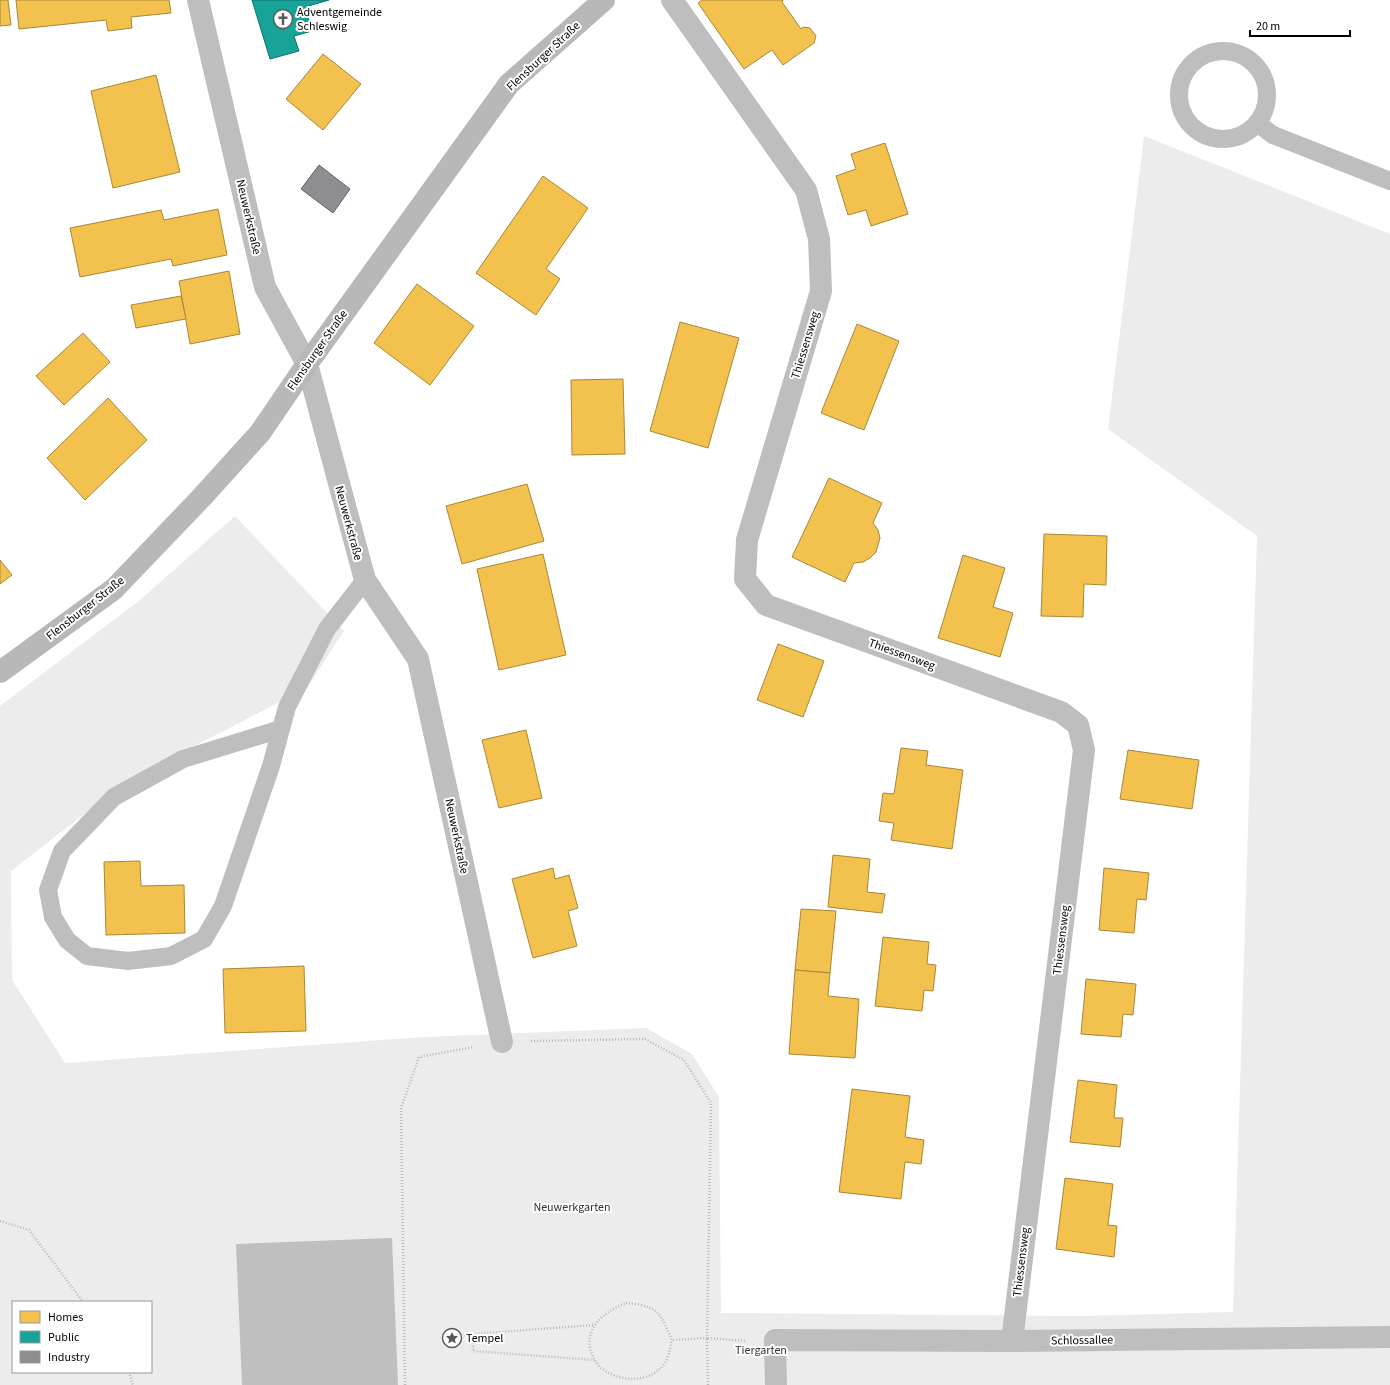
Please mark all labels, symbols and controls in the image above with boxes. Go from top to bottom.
place label: Adventgemeinde Schleswig [297,4,382,35]
church icon: Adventgemeinde Schleswig [272,8,294,30]
scale bar [1250,12,1350,38]
street label: Flensburger Straße [503,18,584,95]
text: 20 m [1256,18,1280,35]
street label: Neuwerkstraße [232,178,265,256]
street label: Flensburger Straße [283,306,352,394]
street label: Thiessensweg [787,309,824,381]
street label: Neuwerkstraße [330,484,367,562]
street label: Flensburger Straße [43,572,128,644]
street label: Thiessensweg [866,635,938,674]
street label: Neuwerkstraße [440,797,473,875]
street label: Thiessensweg [1049,904,1074,976]
park label: Neuwerkgarten [533,1199,611,1216]
street label: Thiessensweg [1009,1226,1034,1298]
legend [12,1301,152,1373]
text: Homes [48,1309,83,1326]
place icon: Tempel [441,1327,463,1349]
text: Public [48,1329,80,1346]
place label: Tempel [466,1330,503,1347]
street label: Schlossallee [1051,1331,1113,1350]
park label: Tiergarten [735,1342,787,1359]
text: Industry [48,1349,90,1366]

